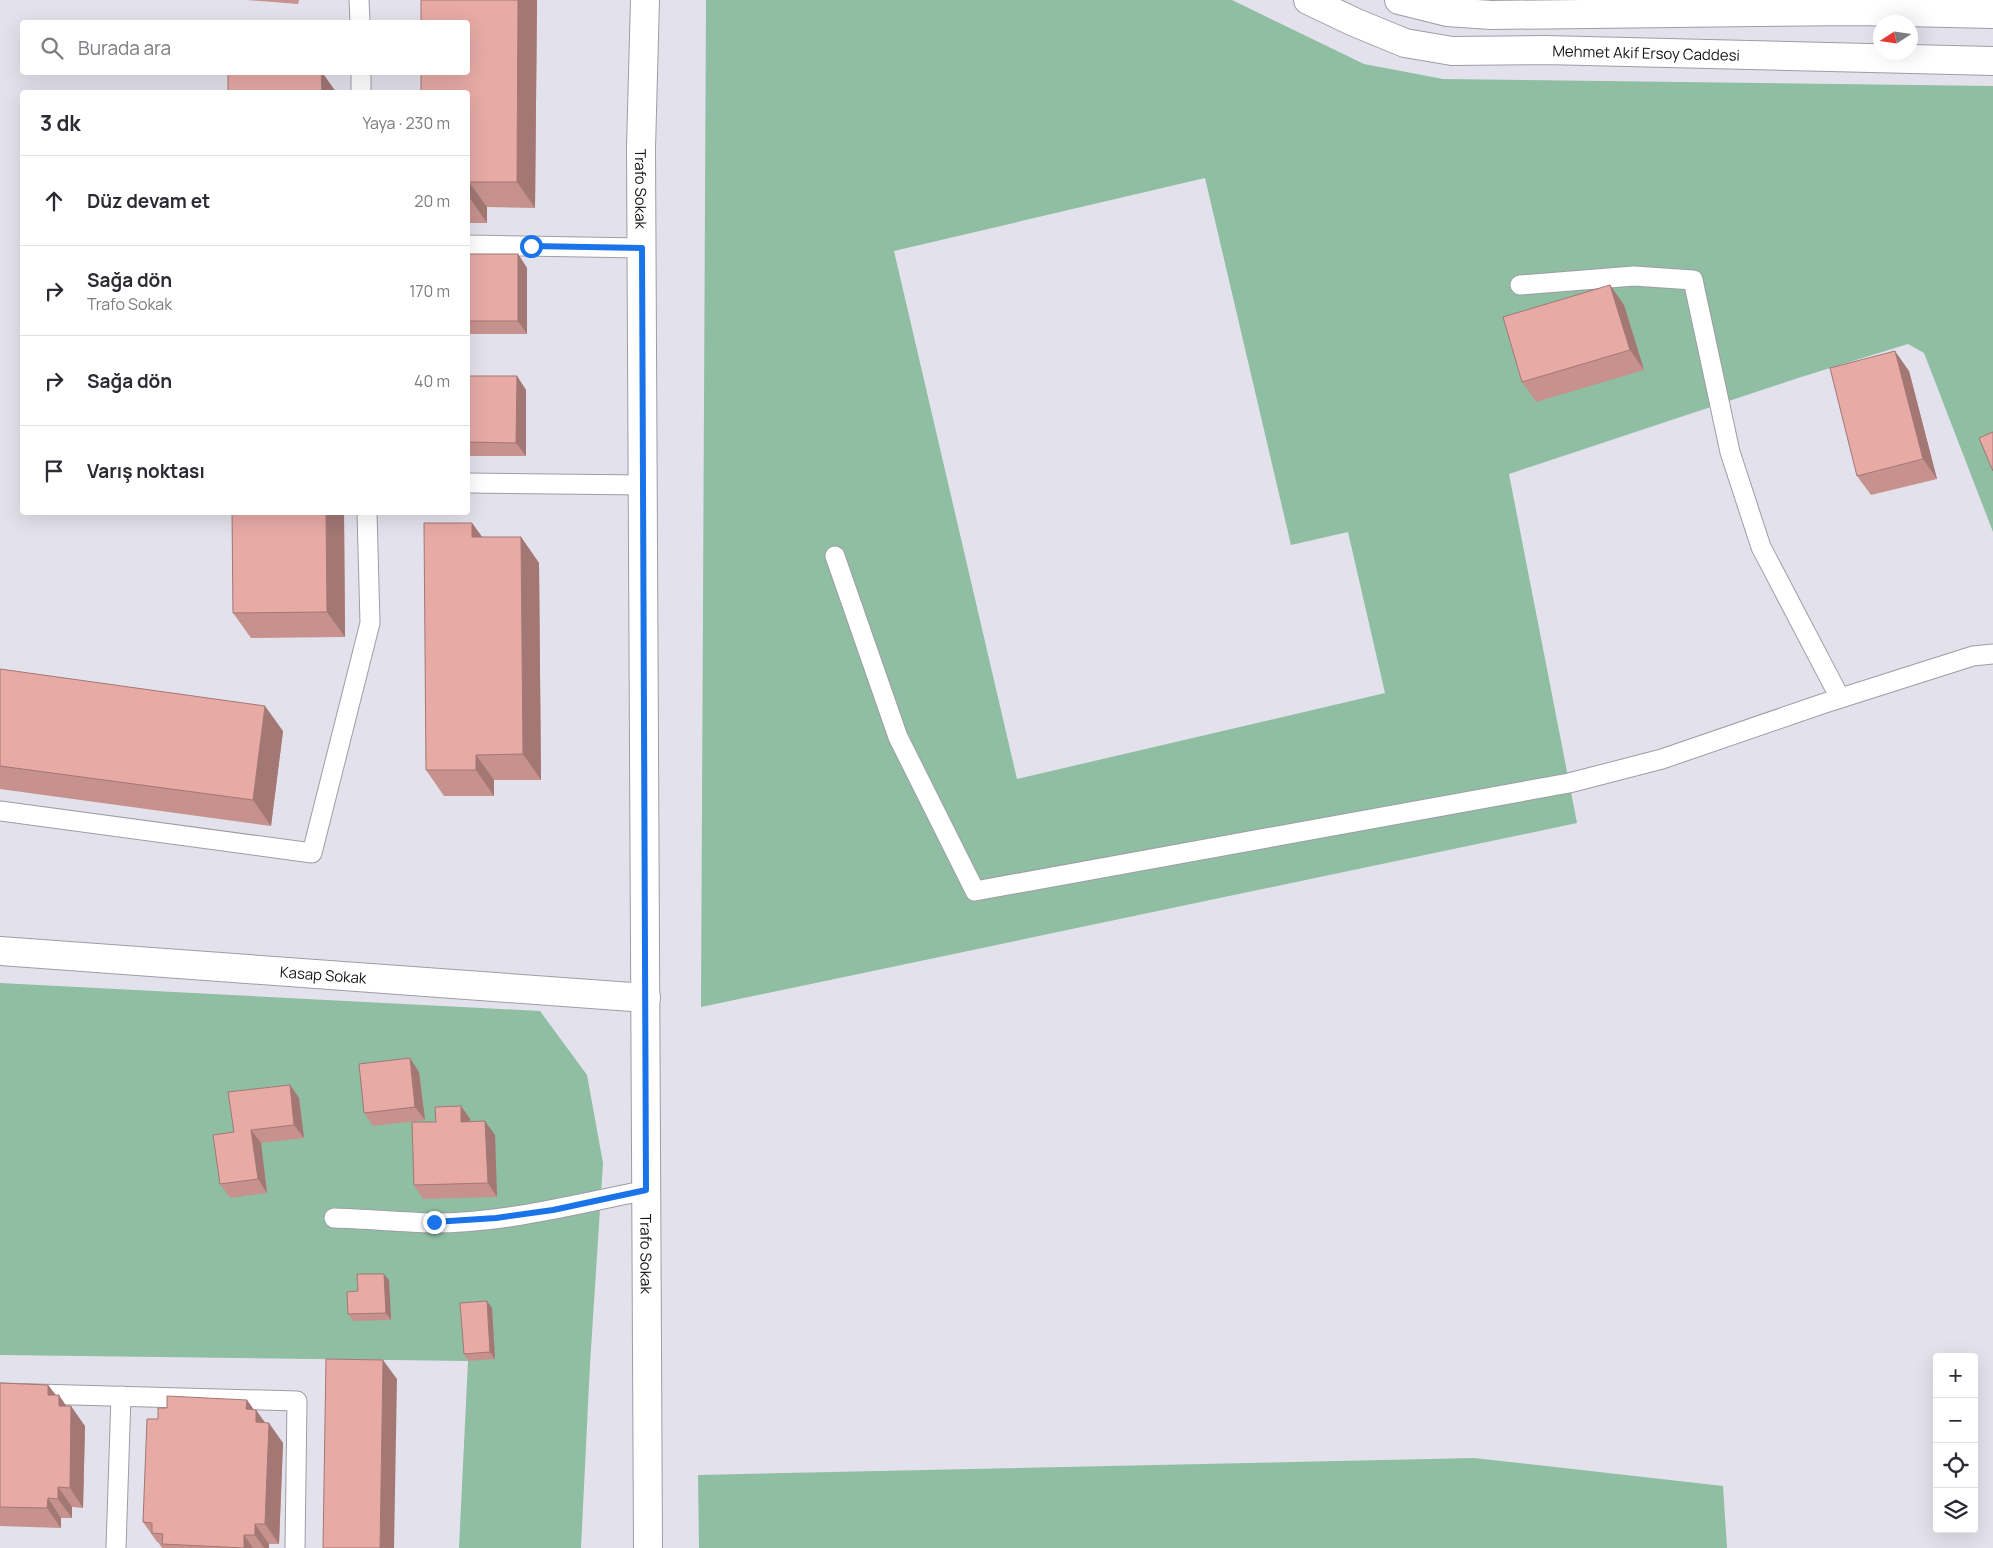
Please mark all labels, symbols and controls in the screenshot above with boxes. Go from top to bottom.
north arrow [1873,15,1918,60]
search box [20,20,470,75]
icon: search [38,34,66,62]
text: Burada ara [78,35,171,61]
street label: Mehmet Akif Ersoy Caddesi [1552,40,1740,65]
text: 3 dk [40,109,81,137]
text: Yaya · 230 m [362,112,450,134]
street label: Trafo Sokak [631,149,652,230]
icon: ahead [40,187,68,215]
text: Düz devam et [87,188,210,214]
text: 20 m [414,190,450,212]
route start [520,235,543,258]
text: Sağa dön [87,267,172,293]
icon: right [40,277,68,305]
text: 170 m [409,280,450,302]
text: Trafo Sokak [87,293,172,315]
icon: right [40,367,68,395]
text: Sağa dön [87,368,172,394]
text: 40 m [414,370,450,392]
icon: arrive [40,457,68,485]
text: Varış noktası [87,458,205,484]
street label: Kasap Sokak [279,961,368,988]
route end [423,1211,446,1234]
street label: Trafo Sokak [636,1214,657,1294]
map controls [1933,1353,1978,1533]
button: + [1933,1353,1978,1398]
button: − [1933,1398,1978,1443]
button: locate [1933,1443,1978,1488]
button: layers [1933,1488,1978,1533]

